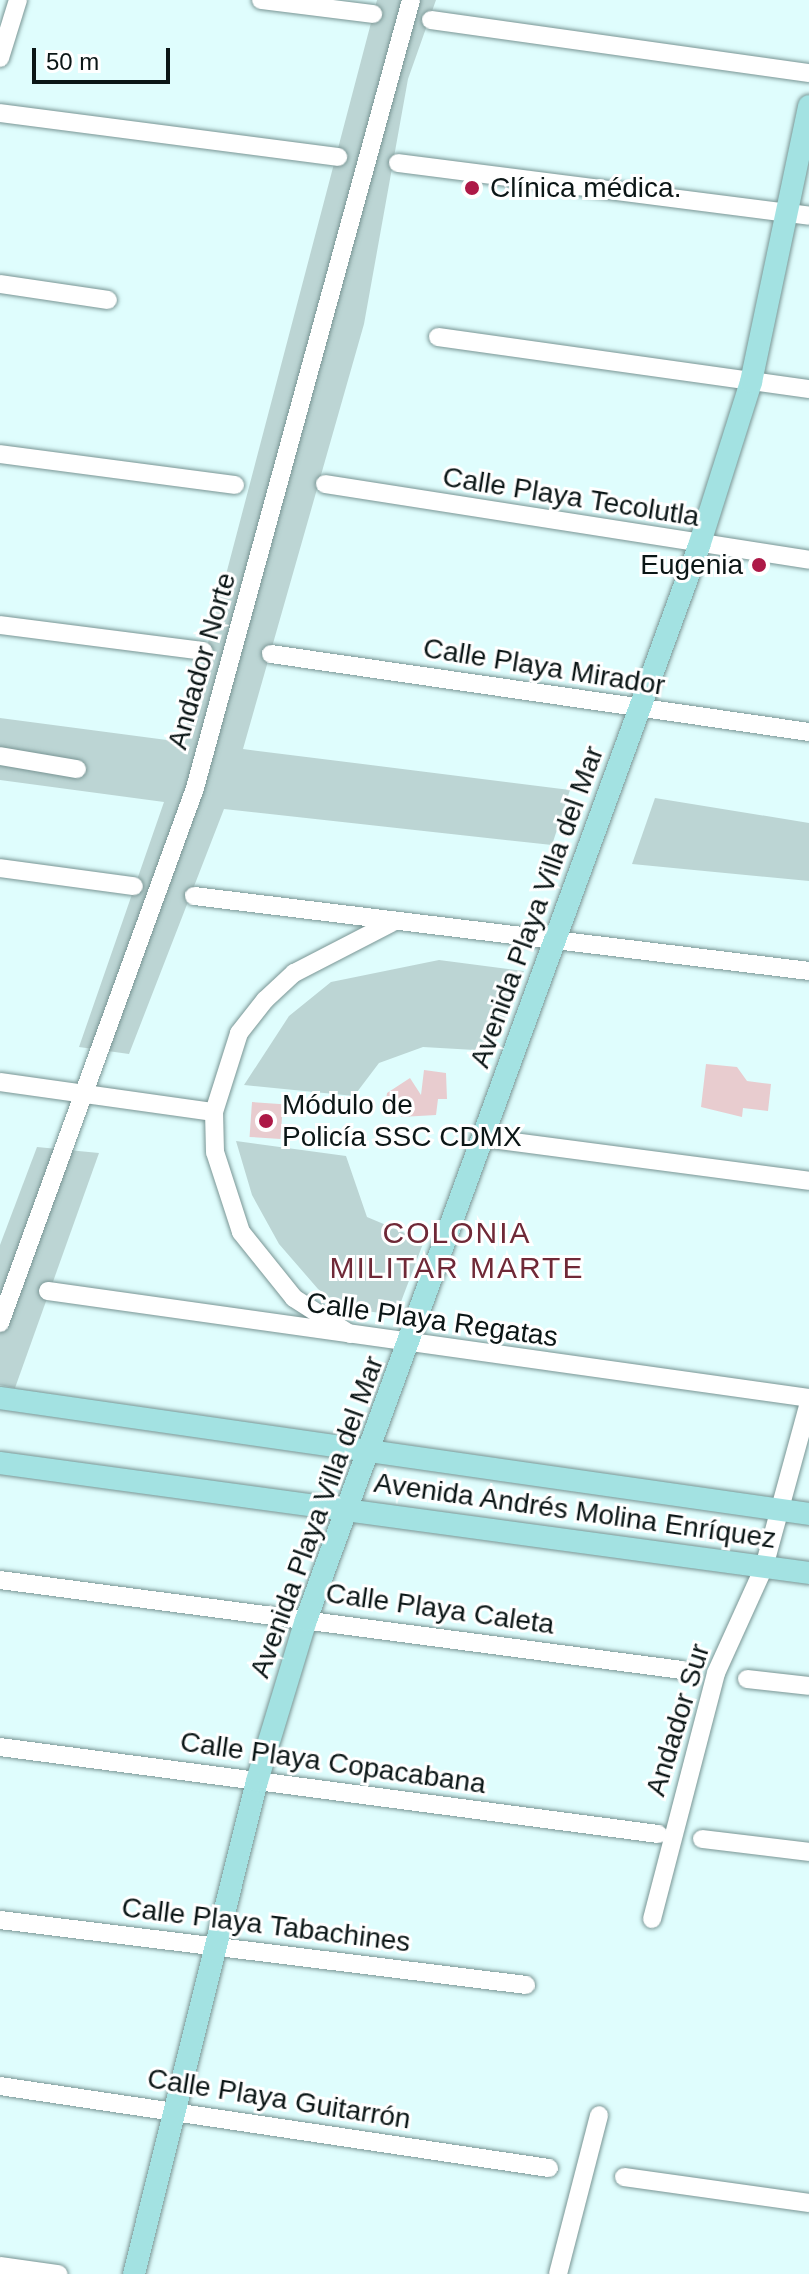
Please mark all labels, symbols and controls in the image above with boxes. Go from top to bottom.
scale bar [36,32,174,82]
text: 50 m [46,48,99,75]
place label: Clínica médica. [490,171,681,205]
marker: Clínica médica. [461,177,483,199]
street label: Calle Playa Tecolutla [440,460,702,534]
place label: Eugenia [640,548,743,582]
marker: Eugenia [750,556,768,574]
street label: Andador Norte [161,569,243,753]
street label: Calle Playa Mirador [421,631,667,703]
street label: Avenida Playa Villa del Mar [463,742,611,1072]
place label: Módulo de Policía SSC CDMX [282,1088,522,1154]
marker: Módulo de Policía SSC CDMX [257,1112,275,1130]
district label: COLONIA MILITAR MARTE [330,1215,584,1286]
street label: Calle Playa Regatas [304,1286,560,1354]
street label: Avenida Playa Villa del Mar [243,1352,391,1682]
street label: Avenida Andrés Molina Enríquez [371,1466,779,1556]
street label: Calle Playa Caleta [324,1576,556,1642]
street label: Andador Sur [639,1640,717,1800]
street label: Calle Playa Copacabana [178,1725,488,1801]
street label: Calle Playa Tabachines [120,1891,412,1959]
street label: Calle Playa Guitarrón [145,2062,413,2136]

